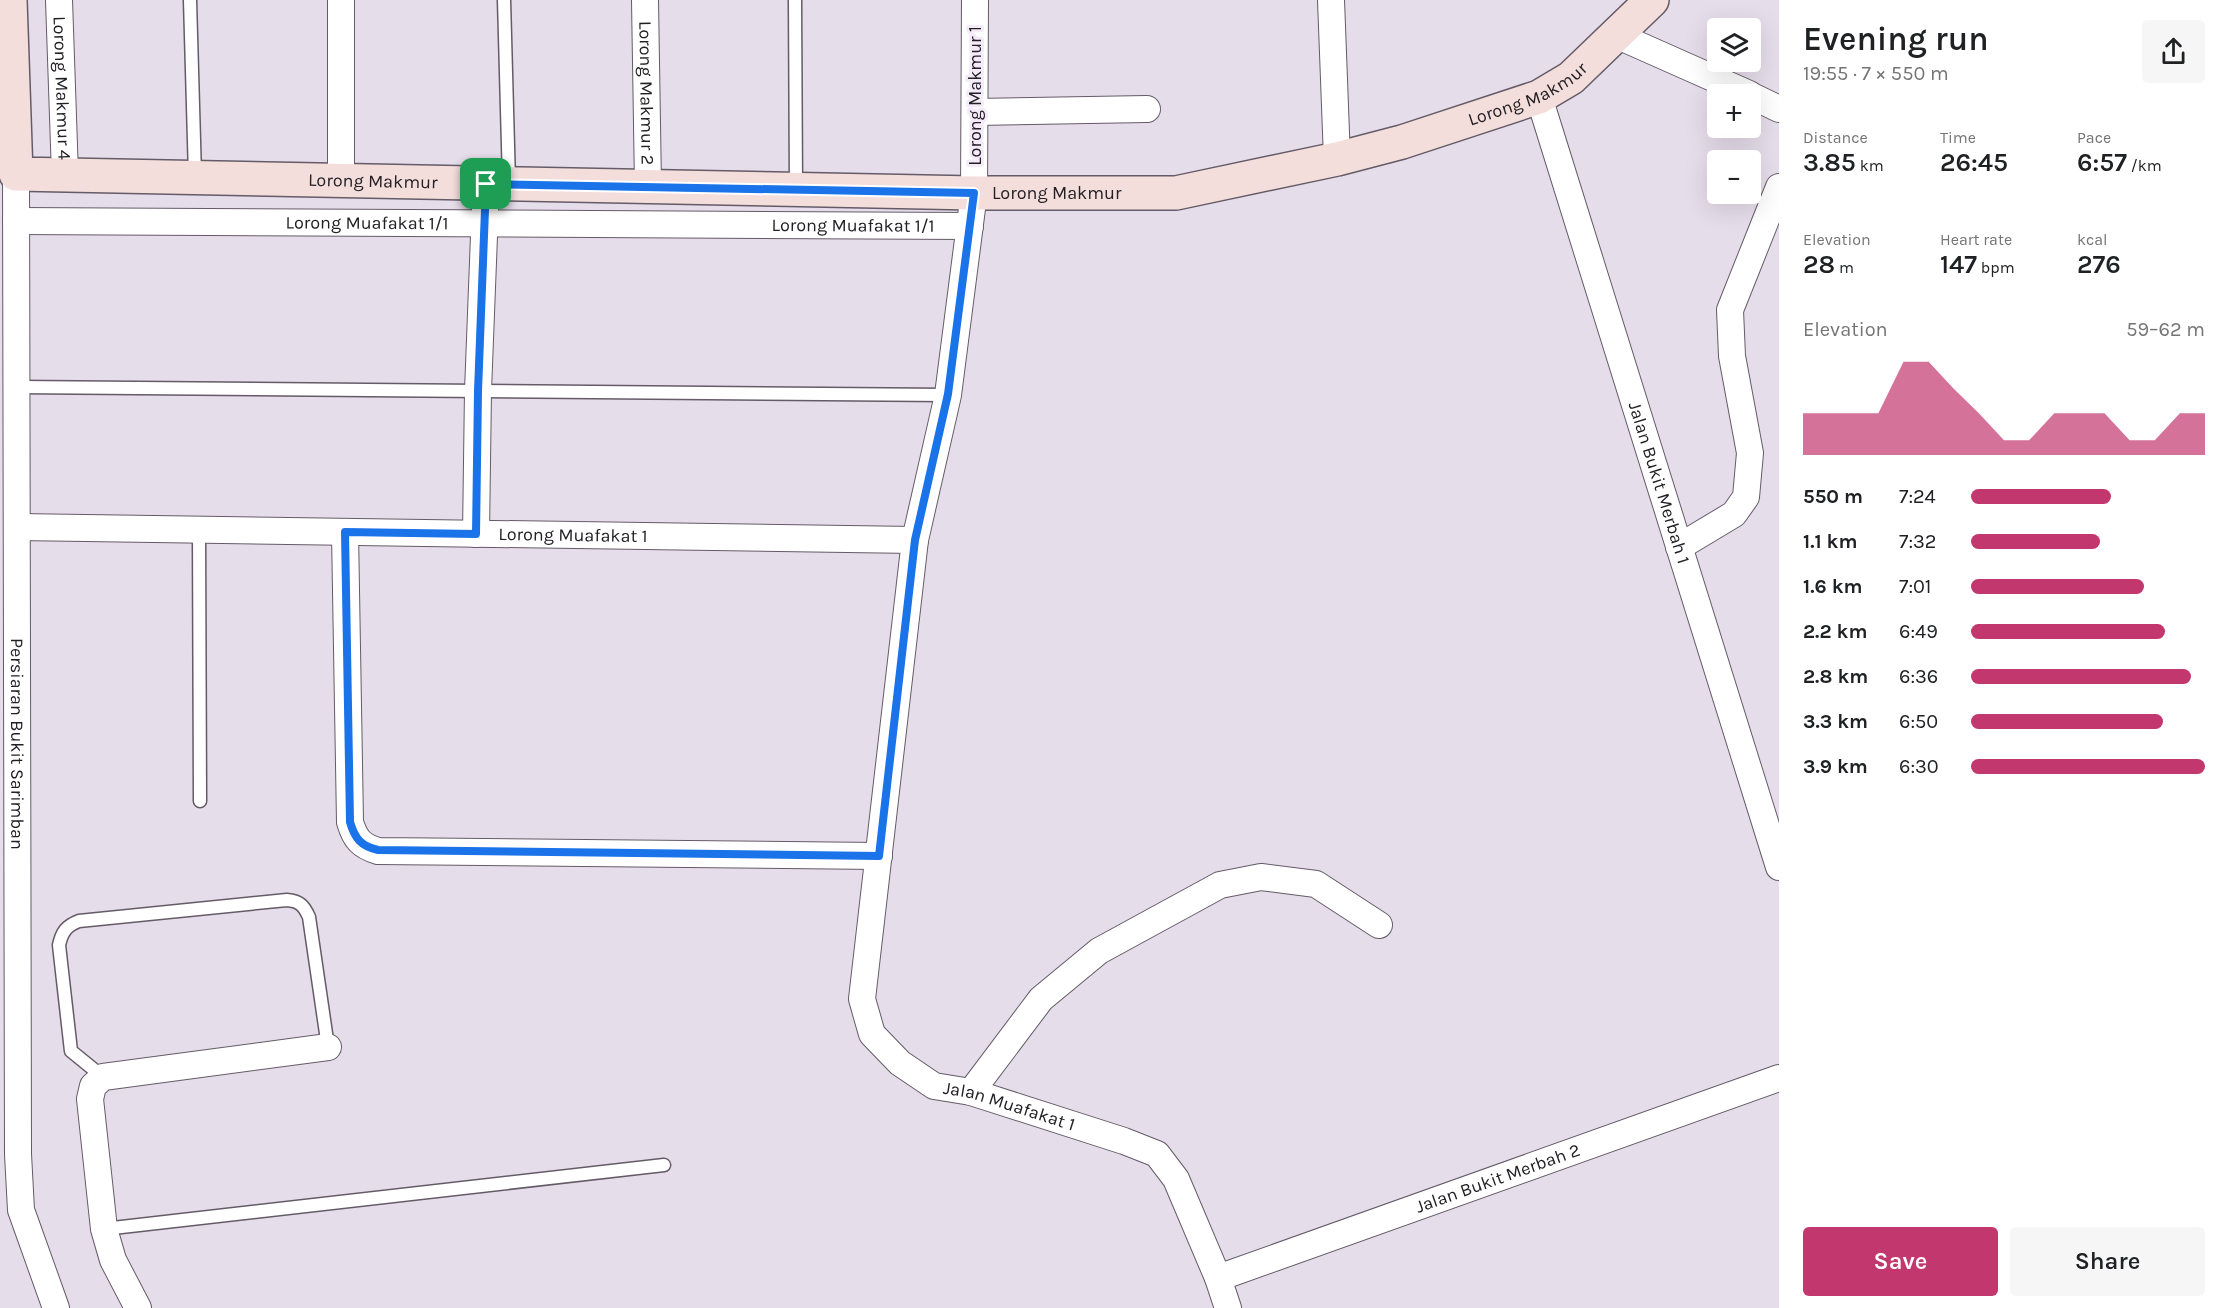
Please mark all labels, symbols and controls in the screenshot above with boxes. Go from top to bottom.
street label: Lorong Makmur 4 [49,16,75,160]
map controls [1707,18,1761,204]
button: layers [1707,18,1761,72]
text: Evening run [1803,20,1989,58]
button: share [2142,20,2205,83]
street label: Lorong Makmur 2 [634,21,659,165]
street label: Lorong Makmur 1 [964,26,986,166]
street label: Lorong Makmur [1465,57,1592,131]
text: 19:55 · 7 × 550 m [1803,62,1949,85]
button: + [1707,84,1761,138]
text: Distance [1803,128,1868,147]
text: Time [1940,128,1976,147]
text: Pace [2077,128,2111,147]
text: 3.85 [1803,147,1856,178]
text: 26:45 [1940,147,2008,178]
text: 6:57 [2077,147,2127,178]
button: − [1707,150,1761,204]
text: km [1856,156,1884,175]
text: /km [2127,156,2162,175]
pin [460,158,511,209]
icon: arrive [469,167,502,200]
street label: Lorong Makmur [308,169,438,193]
street label: Lorong Makmur [992,182,1122,204]
street label: Lorong Muafakat 1/1 [285,211,449,234]
street label: Lorong Muafakat 1/1 [771,214,935,237]
text: Elevation [1803,230,1871,249]
text: Heart rate [1940,230,2012,249]
text: kcal [2077,230,2108,249]
text: 28 [1803,249,1835,280]
text: 147 [1940,249,1977,280]
text: 276 [2077,249,2121,280]
text: m [1835,258,1854,277]
text: bpm [1977,258,2015,277]
text: Elevation [1803,318,1888,341]
text: 59–62 m [2126,318,2205,341]
street label: Jalan Bukit Merbah 1 [1624,399,1695,567]
text: 550 m [1803,485,1863,508]
text: 7:24 [1899,485,1936,508]
street label: Lorong Muafakat 1 [498,523,648,547]
text: 1.1 km [1803,530,1857,553]
text: 7:32 [1899,530,1936,553]
text: 1.6 km [1803,575,1862,598]
text: 7:01 [1899,575,1931,598]
text: 2.2 km [1803,620,1867,643]
text: 6:49 [1899,620,1938,643]
street label: Persiaran Bukit Sarimban [6,638,28,850]
text: 2.8 km [1803,665,1868,688]
text: 6:36 [1899,665,1938,688]
text: 3.3 km [1803,710,1868,733]
text: 6:50 [1899,710,1938,733]
text: 3.9 km [1803,755,1868,778]
text: 6:30 [1899,755,1939,778]
street label: Jalan Muafakat 1 [942,1077,1078,1136]
street label: Jalan Bukit Merbah 2 [1412,1139,1583,1218]
button: Save [1803,1227,1998,1296]
button: Share [2010,1227,2205,1296]

